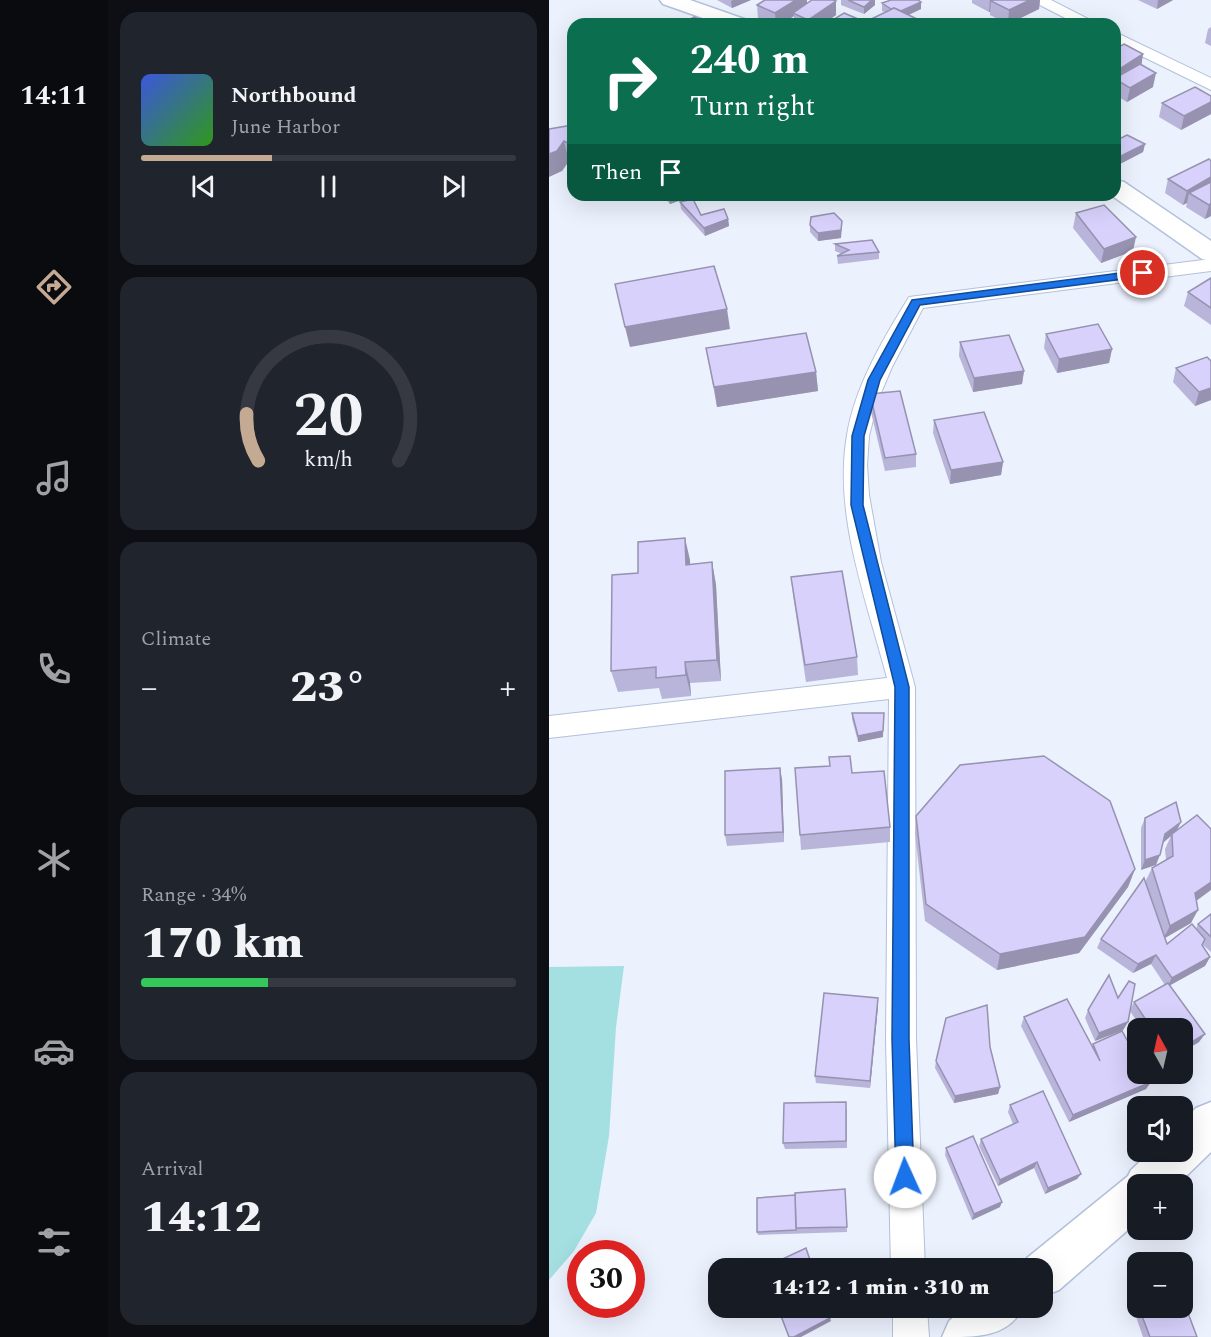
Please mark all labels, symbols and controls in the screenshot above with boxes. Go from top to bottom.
text: 240 m [690,29,809,92]
icon: right [591,42,669,120]
text: 14:11 [20,75,88,117]
text: Northbound [231,79,357,112]
text: Turn right [690,86,815,128]
text: June Harbor [231,112,340,142]
text: Then [591,156,642,189]
icon: arrive [654,156,687,189]
icon: previous [187,170,220,203]
icon: pause [312,170,345,203]
icon: next [437,170,470,203]
pin [1117,247,1168,298]
icon: arrive [1126,256,1159,289]
icon: directions [33,266,75,308]
text: 20 [293,369,364,464]
text: km/h [304,443,353,476]
icon: music [33,457,75,499]
text: Climate [141,624,211,654]
icon: phone [33,648,75,690]
text: 23° [290,653,367,722]
text: − [141,663,158,713]
text: + [499,663,516,713]
icon: climate [33,839,75,881]
text: Range · 34% [141,880,246,910]
text: 170 km [141,909,303,978]
north arrow [1127,1018,1193,1084]
map controls [1127,1018,1193,1318]
icon: car [33,1030,75,1072]
button: sound [1127,1096,1193,1162]
position arrow [873,1145,937,1209]
text: Arrival [141,1154,203,1184]
button: + [1127,1174,1193,1240]
text: 14:12 [141,1183,262,1252]
icon: filters [33,1221,75,1263]
speed limit sign: 30 [567,1240,645,1318]
button: − [1127,1252,1193,1318]
text: 14:12 · 1 min · 310 m [771,1271,990,1304]

